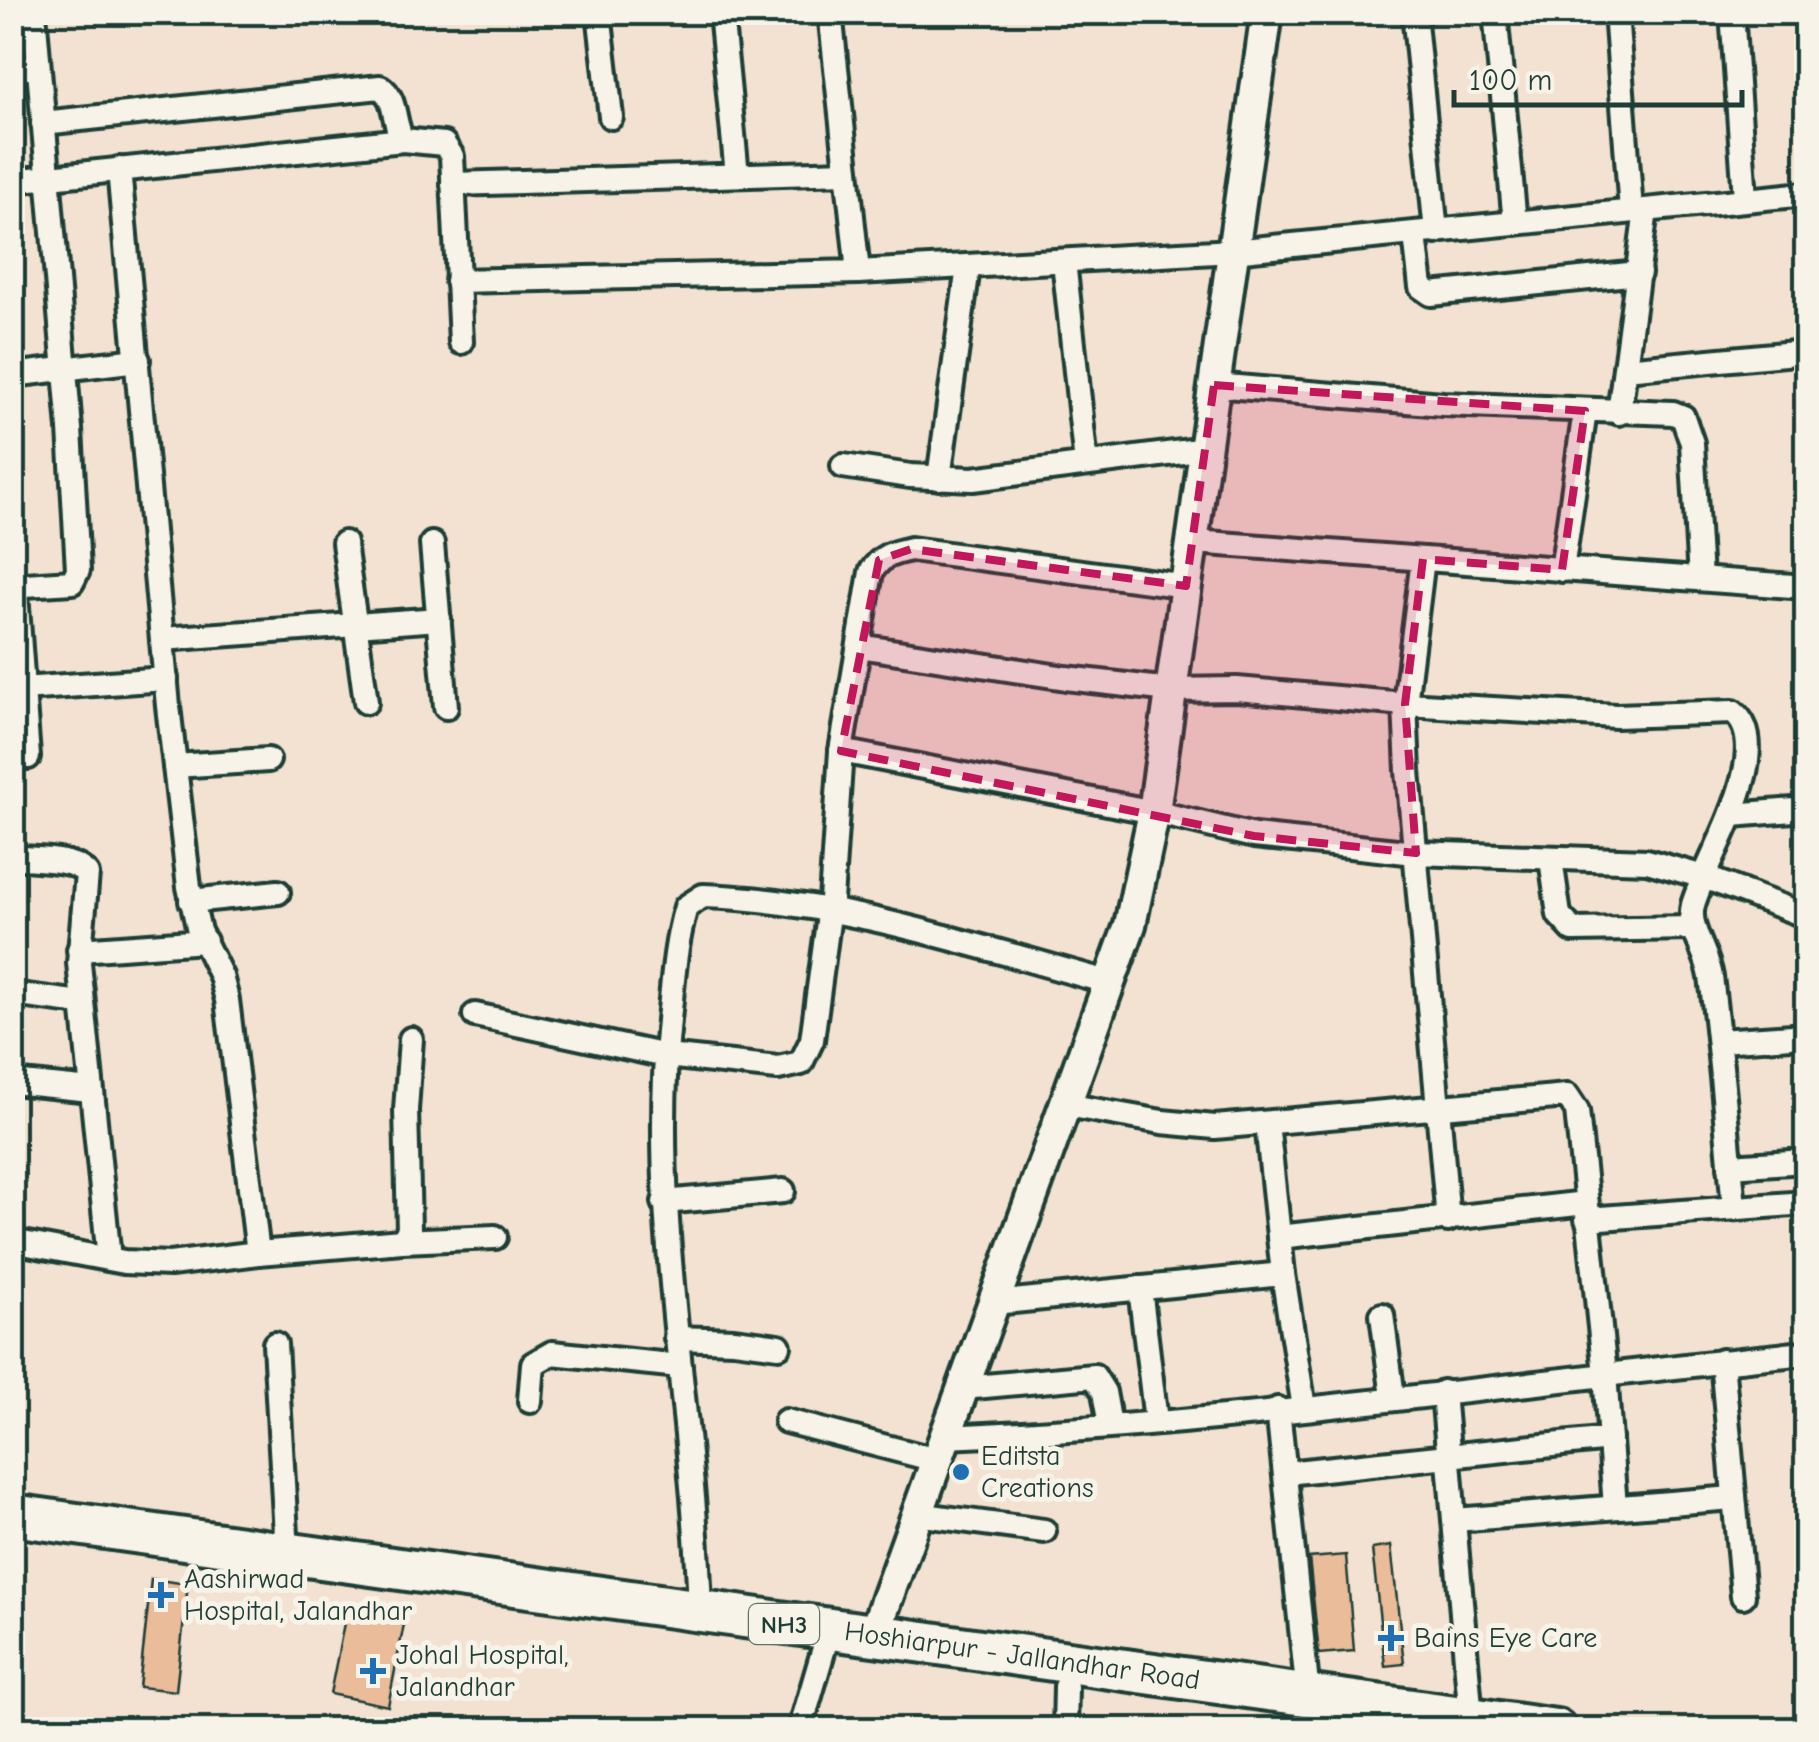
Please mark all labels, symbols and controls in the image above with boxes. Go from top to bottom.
scale bar [1454,45,1742,107]
text: 100 m [1469,63,1552,98]
place label: Editsta Creations [981,1440,1094,1504]
marker: Editsta Creations [950,1461,972,1483]
place label: Aashirwad Hospital, Jalandhar [184,1563,412,1627]
marker: Aashirwad Hospital, Jalandhar [148,1582,174,1608]
road number: NH3 [749,1604,819,1644]
street label: Hoshiarpur - Jallandhar Road [843,1615,1202,1696]
place label: Bains Eye Care [1414,1622,1597,1654]
marker: Bains Eye Care [1378,1625,1404,1651]
place label: Johal Hospital, Jalandhar [396,1639,569,1703]
marker: Johal Hospital, Jalandhar [360,1658,386,1684]

